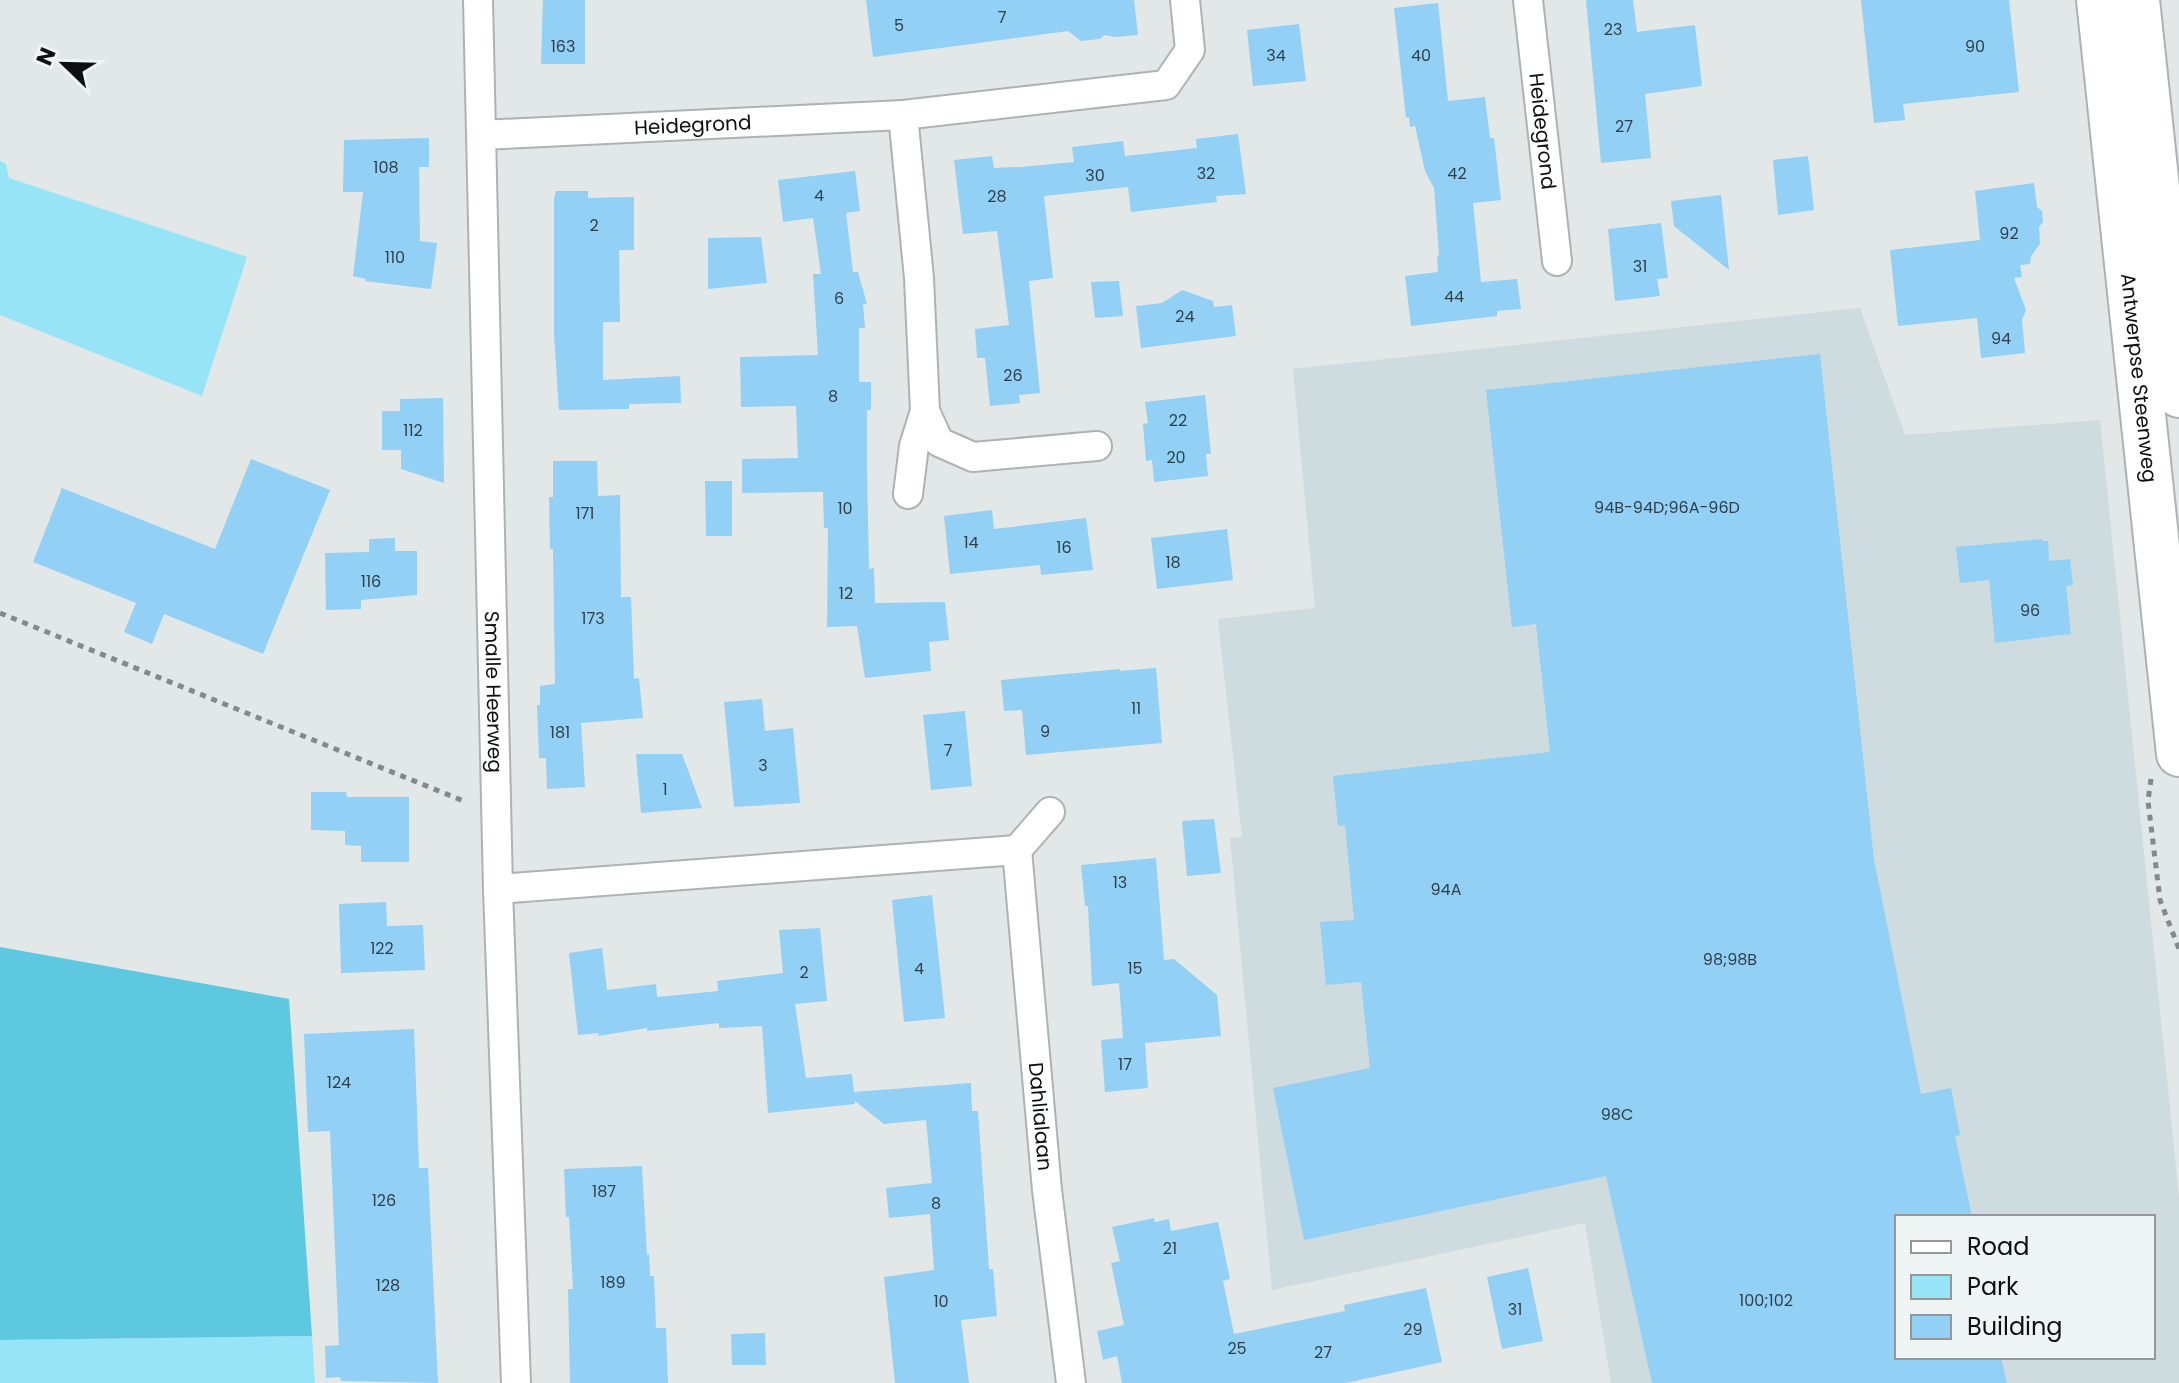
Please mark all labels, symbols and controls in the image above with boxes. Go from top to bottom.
house number: 7 [998,6,1007,29]
house number: 5 [894,14,904,37]
house number: 23 [1604,18,1622,41]
north arrow [24,24,104,104]
house number: 163 [551,35,575,58]
house number: 90 [1965,35,1985,58]
text: N [29,43,64,70]
house number: 34 [1266,44,1286,67]
house number: 40 [1411,44,1431,67]
street label: Heidegrond [1522,71,1563,191]
street label: Heidegrond [634,108,752,142]
house number: 27 [1615,115,1633,138]
house number: 108 [373,156,399,179]
house number: 32 [1197,162,1215,185]
house number: 42 [1447,162,1467,185]
house number: 30 [1085,164,1105,187]
house number: 4 [814,184,824,207]
house number: 28 [987,185,1007,208]
house number: 2 [589,214,599,237]
house number: 92 [1999,222,2019,245]
house number: 110 [385,246,405,269]
house number: 31 [1633,255,1647,278]
street label: Antwerpse Steenweg [2114,272,2164,484]
house number: 44 [1444,285,1464,308]
house number: 6 [834,287,844,310]
house number: 24 [1175,305,1195,328]
house number: 94 [1991,327,2011,350]
house number: 26 [1003,364,1023,387]
house number: 8 [828,385,838,408]
house number: 22 [1169,409,1187,432]
house number: 112 [403,419,423,442]
house number: 20 [1166,446,1186,469]
house number: 94B-94D;96A-96D [1594,496,1740,519]
house number: 10 [837,497,853,520]
house number: 171 [576,502,594,525]
house number: 14 [963,531,979,554]
house number: 16 [1056,536,1072,559]
house number: 18 [1165,551,1181,574]
house number: 116 [361,570,381,593]
house number: 12 [839,582,853,605]
house number: 96 [2020,599,2040,622]
house number: 173 [581,607,605,630]
street label: Smalle Heerweg [478,611,509,773]
house number: 11 [1131,697,1141,720]
house number: 9 [1040,720,1050,743]
house number: 181 [550,721,570,744]
house number: 7 [944,739,953,762]
house number: 3 [758,754,768,777]
house number: 1 [662,778,668,801]
house number: 13 [1113,871,1127,894]
house number: 94A [1431,878,1462,901]
house number: 122 [370,937,394,960]
house number: 98;98B [1703,948,1757,971]
house number: 4 [914,957,924,980]
house number: 15 [1127,957,1143,980]
house number: 2 [799,961,809,984]
house number: 17 [1118,1053,1132,1076]
street label: Dahlialaan [1022,1061,1059,1172]
house number: 124 [327,1071,351,1094]
house number: 98C [1601,1103,1633,1126]
house number: 187 [592,1180,616,1203]
house number: 126 [372,1189,396,1212]
house number: 8 [931,1192,941,1215]
legend [1895,1215,2155,1359]
text: Road [1967,1230,2029,1263]
house number: 21 [1163,1237,1177,1260]
text: Park [1967,1270,2019,1303]
house number: 189 [600,1271,626,1294]
house number: 128 [376,1274,400,1297]
house number: 100;102 [1739,1289,1793,1312]
house number: 10 [933,1290,949,1313]
house number: 31 [1508,1298,1522,1321]
text: Building [1967,1310,2063,1343]
house number: 29 [1403,1318,1423,1341]
house number: 25 [1227,1337,1247,1360]
house number: 27 [1314,1341,1332,1364]

